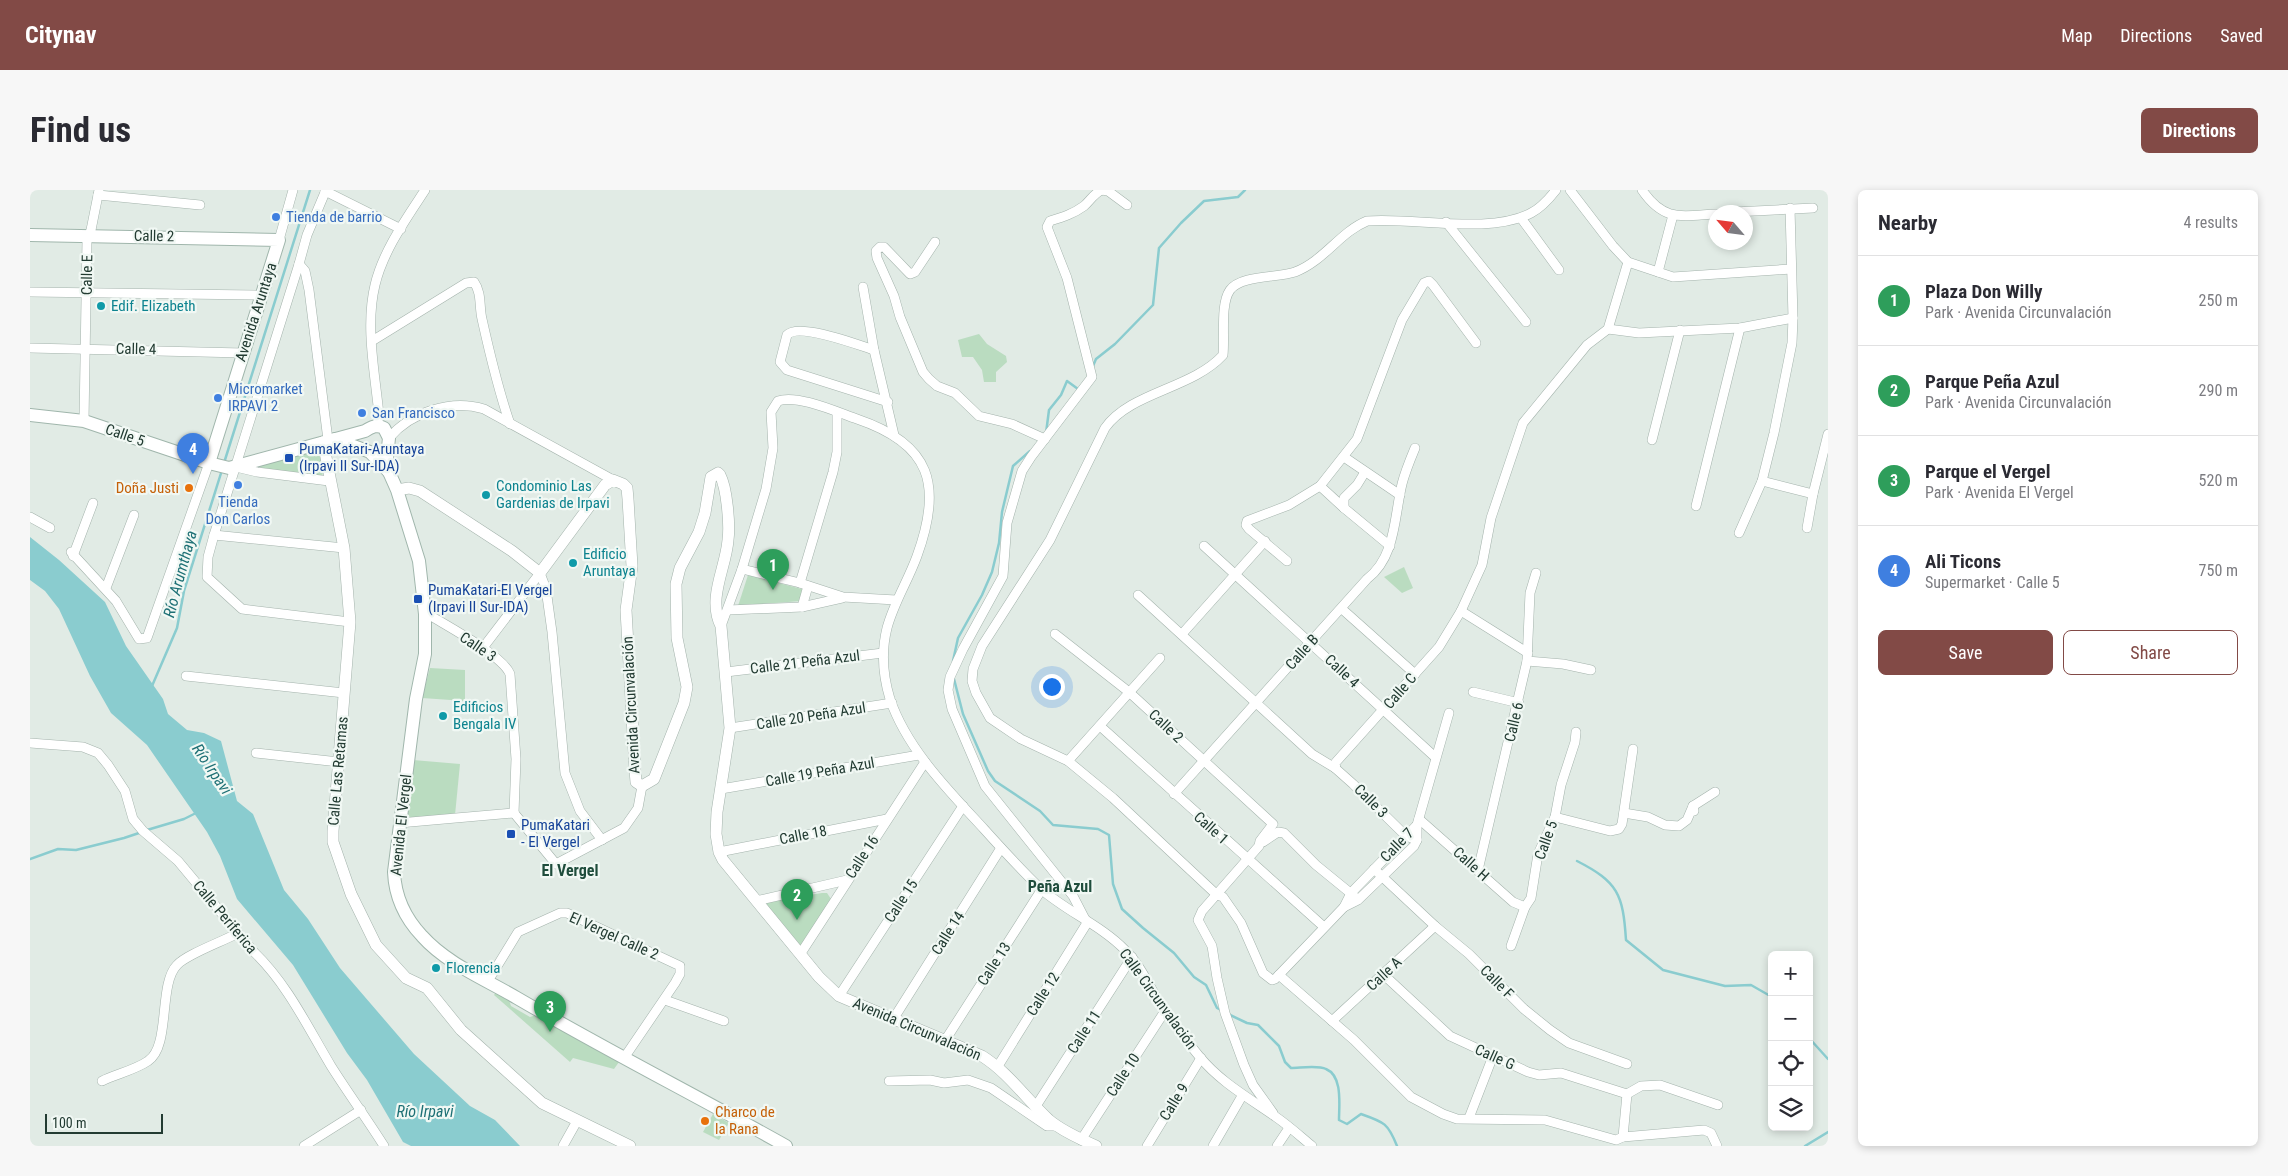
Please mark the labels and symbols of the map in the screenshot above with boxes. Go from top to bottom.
north arrow [1708,205,1753,250]
place label: Tienda de barrio [286,208,382,226]
marker: Tienda de barrio [270,211,282,223]
street label: Calle 2 [134,227,174,245]
street label: Calle E [78,255,96,295]
street label: Avenida Aruntaya [232,260,280,364]
place label: Edif. Elizabeth [111,297,196,315]
marker: Edif. Elizabeth [95,300,107,312]
street label: Calle 4 [116,340,156,358]
place label: Micromarket IRPAVI 2 [228,380,303,415]
marker: Micromarket IRPAVI 2 [212,392,224,404]
place label: San Francisco [372,404,455,422]
marker: San Francisco [356,407,368,419]
street label: Calle 5 [103,420,147,450]
pin: 4 [177,433,209,474]
place label: PumaKatari-Aruntaya (Irpavi II Sur-IDA) [299,440,424,475]
marker: PumaKatari-Aruntaya (Irpavi II Sur-IDA) [283,452,295,464]
place label: Condominio Las Gardenias de Irpavi [496,477,610,512]
place label: Doña Justi [116,479,179,497]
marker: Tienda Don Carlos [232,479,244,491]
marker: Doña Justi [183,482,195,494]
marker: Condominio Las Gardenias de Irpavi [480,489,492,501]
place label: Tienda Don Carlos [206,493,271,528]
water label: Río Arumthaya [159,528,201,620]
place label: Edificio Aruntaya [583,545,636,580]
pin: 1 [757,549,789,590]
marker: Edificio Aruntaya [567,557,579,569]
place label: PumaKatari-El Vergel (Irpavi II Sur-IDA) [428,581,553,616]
marker: PumaKatari-El Vergel (Irpavi II Sur-IDA) [412,593,424,605]
street label: Calle 3 [456,628,500,666]
street label: Calle B [1282,631,1322,673]
street label: Avenida Circunvalación [618,636,644,774]
street label: Calle 21 Peña Azul [749,646,861,678]
street label: Calle 4 [1321,651,1363,691]
street label: Calle C [1380,669,1420,713]
your location [1039,674,1065,700]
place label: Edificios Bengala IV [453,698,517,733]
street label: Calle 20 Peña Azul [755,698,867,734]
street label: Calle 6 [1501,700,1527,744]
street label: Calle 2 [1145,706,1187,746]
marker: Edificios Bengala IV [437,710,449,722]
street label: Calle Las Retamas [324,715,352,826]
water label: Río Irpavi [188,740,236,798]
street label: Calle 19 Peña Azul [764,754,876,790]
street label: Avenida El Vergel [387,773,415,877]
street label: Calle 3 [1350,780,1392,822]
street label: Calle 1 [1190,808,1232,848]
place label: PumaKatari - El Vergel [521,816,590,851]
street label: Calle 5 [1531,818,1561,862]
street label: Calle 18 [778,822,828,848]
street label: Calle 7 [1376,824,1418,866]
marker: PumaKatari - El Vergel [505,828,517,840]
street label: Calle 16 [841,832,883,882]
street label: Calle H [1449,843,1493,885]
district label: El Vergel [541,861,599,880]
street label: Calle 15 [880,876,922,926]
street label: Calle Periferica [189,877,261,957]
district label: Peña Azul [1028,877,1092,896]
pin: 2 [781,879,813,920]
street label: El Vergel Calle 2 [567,908,661,964]
street label: Calle 14 [928,908,968,958]
street label: Calle 13 [973,939,1015,989]
street label: Calle Circunvalación [1115,945,1201,1053]
street label: Calle A [1363,953,1406,995]
place label: Florencia [446,959,500,977]
street label: Calle F [1476,961,1518,1003]
marker: Florencia [430,962,442,974]
street label: Calle 12 [1023,969,1063,1019]
pin: 3 [534,991,566,1032]
street label: Avenida Circunvalación [850,994,984,1064]
street label: Calle 11 [1063,1007,1105,1057]
street label: Calle G [1472,1040,1518,1074]
street label: Calle 10 [1102,1050,1144,1100]
street label: Calle 9 [1156,1080,1192,1124]
water label: Río Irpavi [396,1102,454,1121]
place label: Charco de la Rana [715,1103,775,1138]
scale bar [45,1111,162,1134]
marker: Charco de la Rana [699,1115,711,1127]

